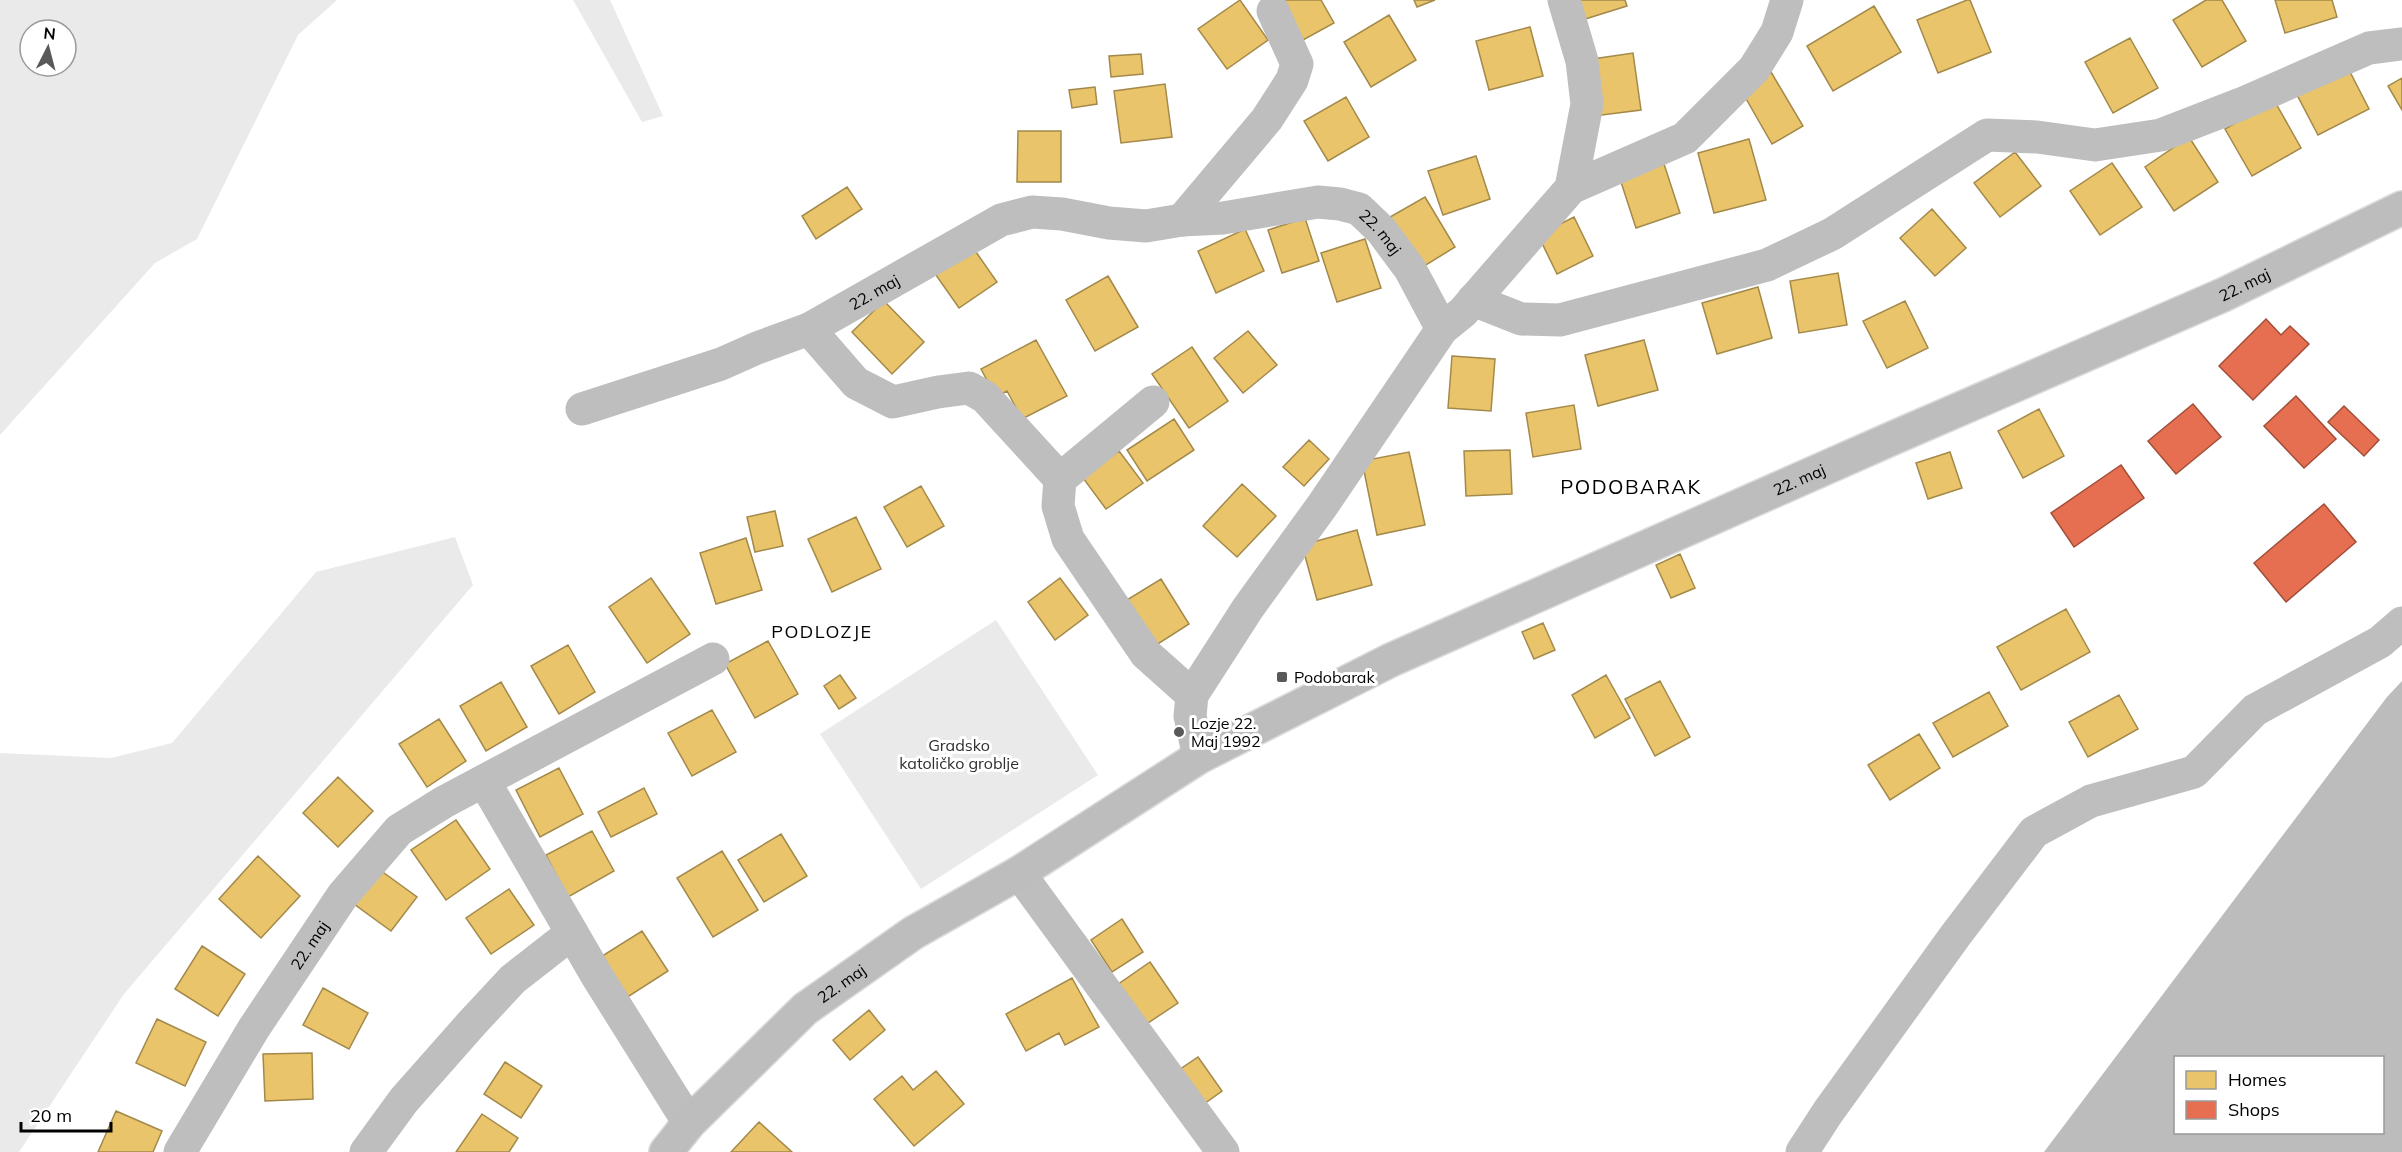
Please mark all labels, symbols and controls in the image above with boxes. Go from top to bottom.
north arrow [18,18,78,78]
text: N [43,23,57,44]
street label: 22. maj [1355,205,1406,259]
street label: 22. maj [2215,264,2273,306]
street label: 22. maj [845,270,903,314]
street label: 22. maj [1770,459,1828,500]
district label: PODOBARAK [1560,474,1702,499]
district label: PODLOZJE [771,620,873,643]
place label: Podobarak [1294,667,1375,687]
marker: Podobarak [1275,670,1289,684]
place label: Lozje 22. Maj 1992 [1191,713,1261,751]
marker: Lozje 22. Maj 1992 [1172,725,1186,739]
park label: Gradsko katoličko groblje [899,735,1019,773]
street label: 22. maj [286,917,333,973]
street label: 22. maj [813,960,869,1007]
legend [2174,1056,2384,1134]
text: Homes [2228,1068,2287,1091]
scale bar [21,1095,111,1133]
text: Shops [2228,1098,2280,1121]
text: 20 m [30,1104,72,1127]

